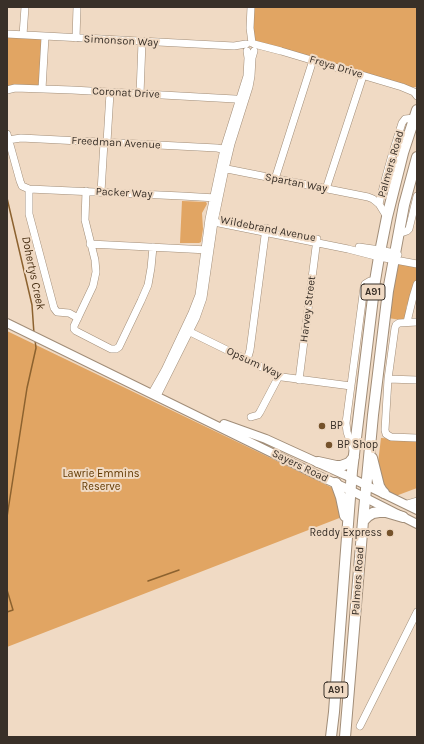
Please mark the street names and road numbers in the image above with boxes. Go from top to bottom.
street label: Simonson Way [83,32,159,50]
street label: Freya Drive [308,53,364,81]
street label: Coronat Drive [92,85,160,101]
street label: Palmers Road [375,129,407,199]
street label: Freedman Avenue [71,134,161,152]
street label: Spartan Way [264,170,328,196]
street label: Packer Way [95,185,153,201]
street label: Wildebrand Avenue [219,213,317,245]
street label: Harvey Street [297,275,319,343]
road number: A91 [361,284,385,300]
street label: Opsum Way [224,344,284,382]
street label: Sayers Road [270,447,330,485]
street label: Palmers Road [349,546,367,616]
road number: A91 [324,682,348,698]

